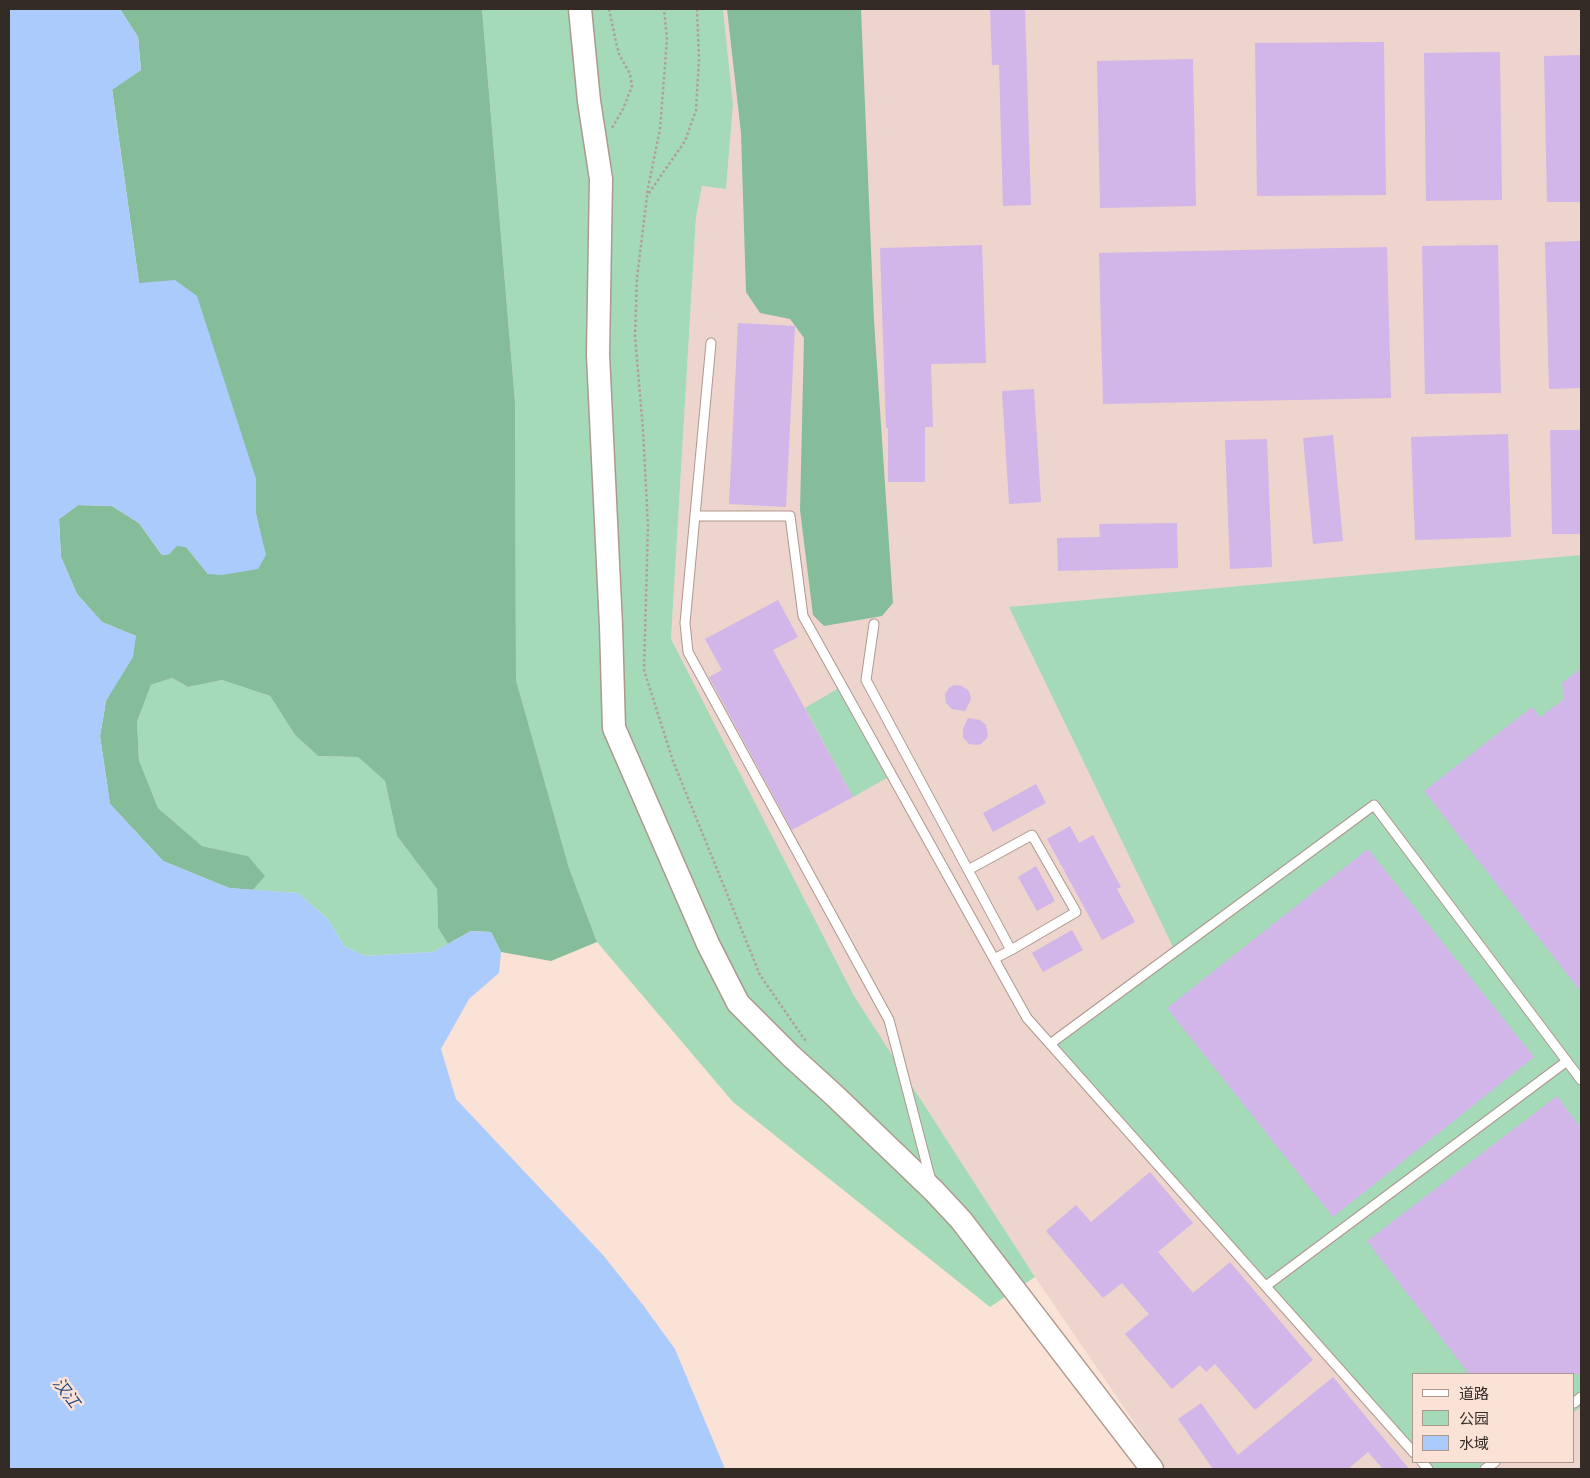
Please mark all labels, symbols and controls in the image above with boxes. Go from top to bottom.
legend [1412,1373,1575,1463]
water label: 汉江 [49,1374,83,1412]
text: 道路 [1459,1384,1489,1403]
text: 公园 [1459,1409,1489,1428]
text: 水域 [1459,1434,1489,1453]

